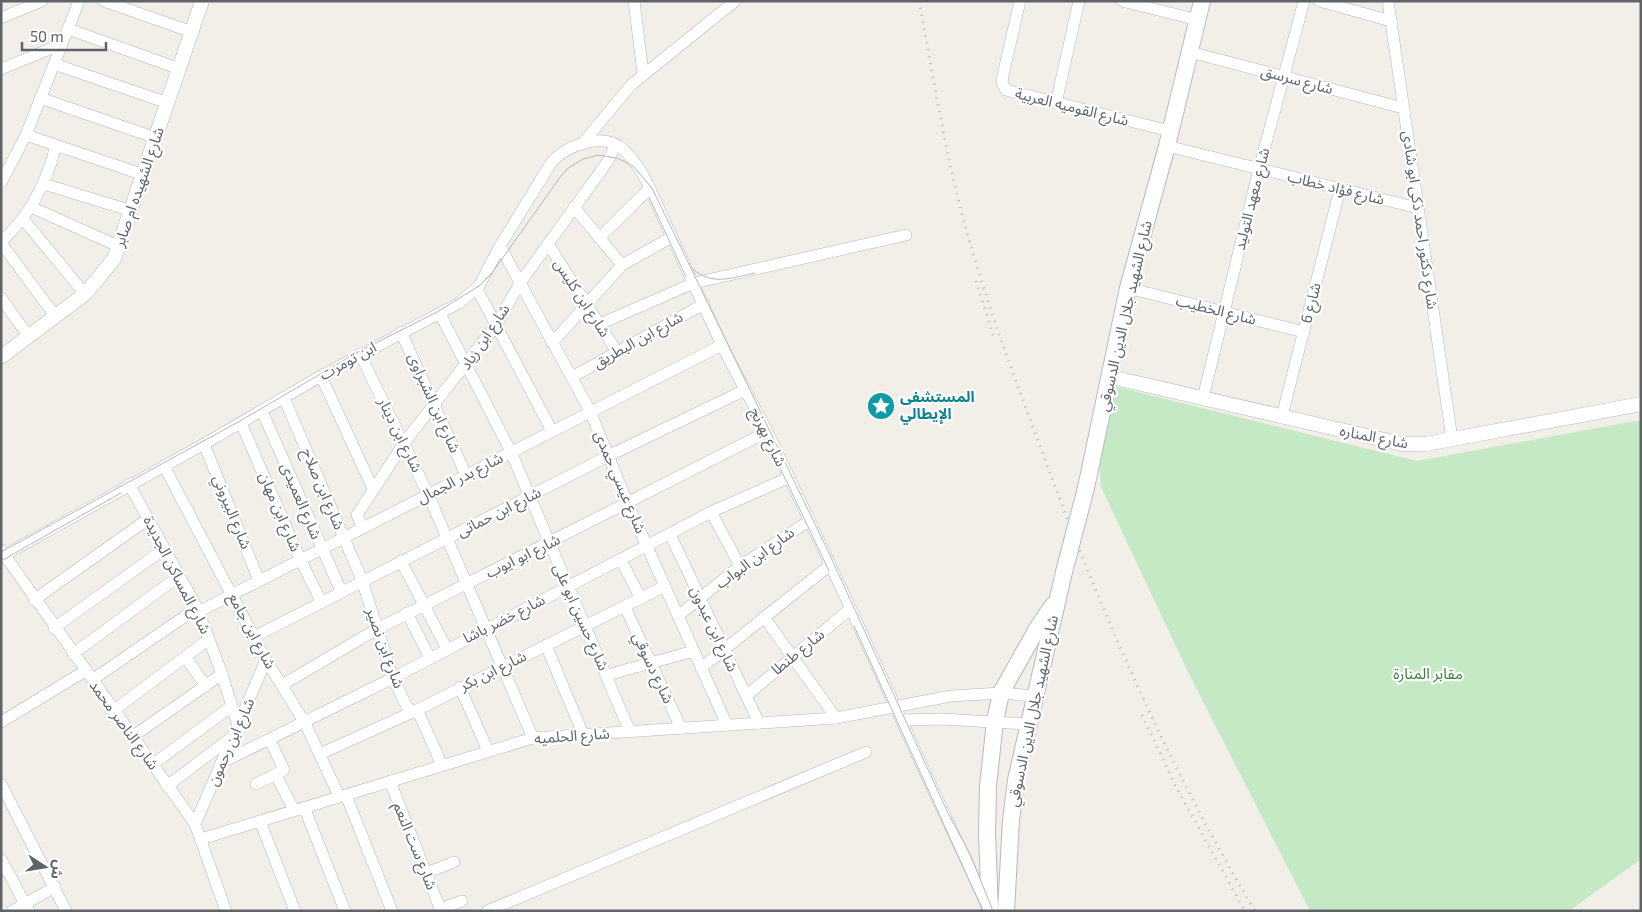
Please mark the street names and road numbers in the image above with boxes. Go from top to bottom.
street label: شارع سرسق [1258,61,1335,101]
street label: شارع القوميه العربية [1013,83,1131,133]
street label: شارع الشهيده ام صابر [109,124,171,251]
street label: شارع دكتور احمد ذكى ابو شادى [1396,129,1442,311]
street label: شارع معهد التوليد [1230,145,1276,253]
street label: شارع فؤاد خطاب [1285,166,1387,212]
street label: شارع الشهيد جلال الدين الدسوقي [1093,218,1159,414]
street label: شارع ابن كليس [547,255,615,342]
street label: شارع 6 [1296,280,1328,326]
street label: شارع الخطيب [1173,290,1259,332]
street label: شارع ابن زياد [456,300,516,375]
street label: شارع ابن البطريق [589,307,688,375]
street label: ابن تومرت [316,337,380,384]
street label: شارع ابن الشبراوى [401,350,465,457]
street label: شارع ابن دينار [371,393,427,477]
street label: شارع بهرنج [743,404,791,471]
street label: شارع المناره [1338,421,1410,455]
street label: شارع عيسي حمدى [588,428,651,537]
street label: شارع ابن صلاح [295,445,349,534]
street label: شارع بدر الجمال [414,448,508,510]
street label: شارع العميدى [274,460,326,543]
street label: شارع ابن مهان [252,469,306,556]
street label: شارع البيروني [206,472,256,553]
street label: شارع ابن حماتى [454,482,546,544]
street label: شارع المساكن الجديدة [137,513,215,639]
street label: شارع ابن البواب [712,523,800,595]
street label: شارع ابو ايوب [482,529,565,584]
street label: شارع حسين ابو على [547,560,614,675]
street label: شارع ابن عبدون [684,583,743,676]
street label: شارع ابن جامع [222,589,281,674]
street label: شارع خضر باشا [460,590,550,650]
street label: شارع ابن نصير [359,604,409,692]
street label: شارع الشهيد جلال الدين الدسوقي [1003,613,1065,809]
street label: شارع طنطا [767,624,830,681]
street label: شارع دسوقي [626,629,678,708]
street label: شارع ابن بكر [455,646,531,698]
street label: شارع الناصر محمد [83,676,164,775]
street label: شارع ابن رحمون [203,695,261,790]
street label: شارع الحلميه [534,723,611,751]
street label: شارع ست النعم [386,799,442,894]

